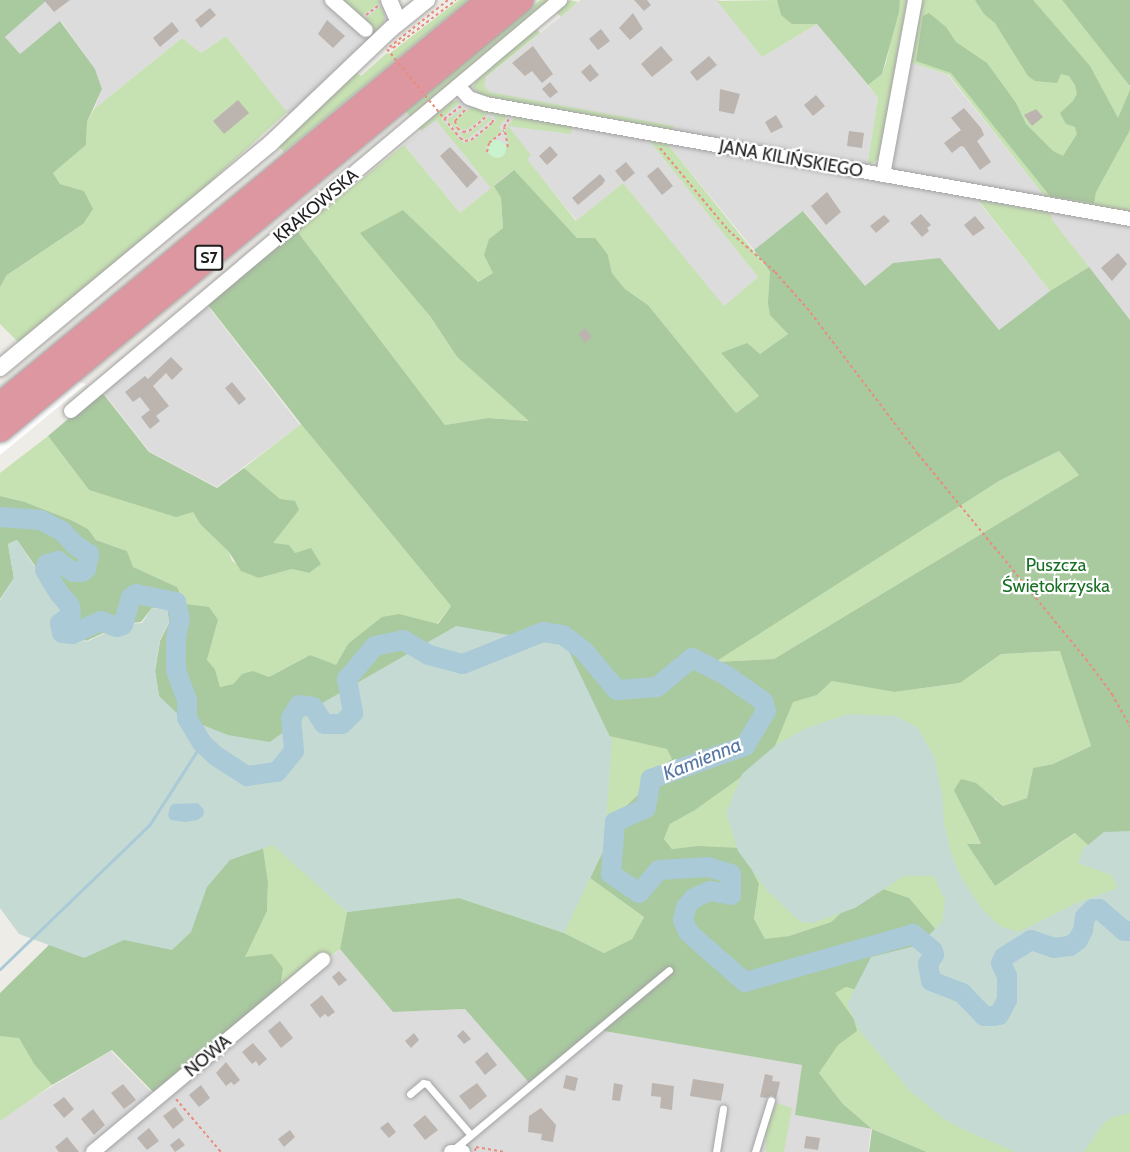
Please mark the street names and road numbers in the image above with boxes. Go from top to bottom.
street label: JANA KILIŃSKIEGO [717,136,865,182]
street label: KRAKOWSKA [269,164,363,248]
road number: S7 [194,245,224,271]
street label: NOWA [180,1030,236,1082]

